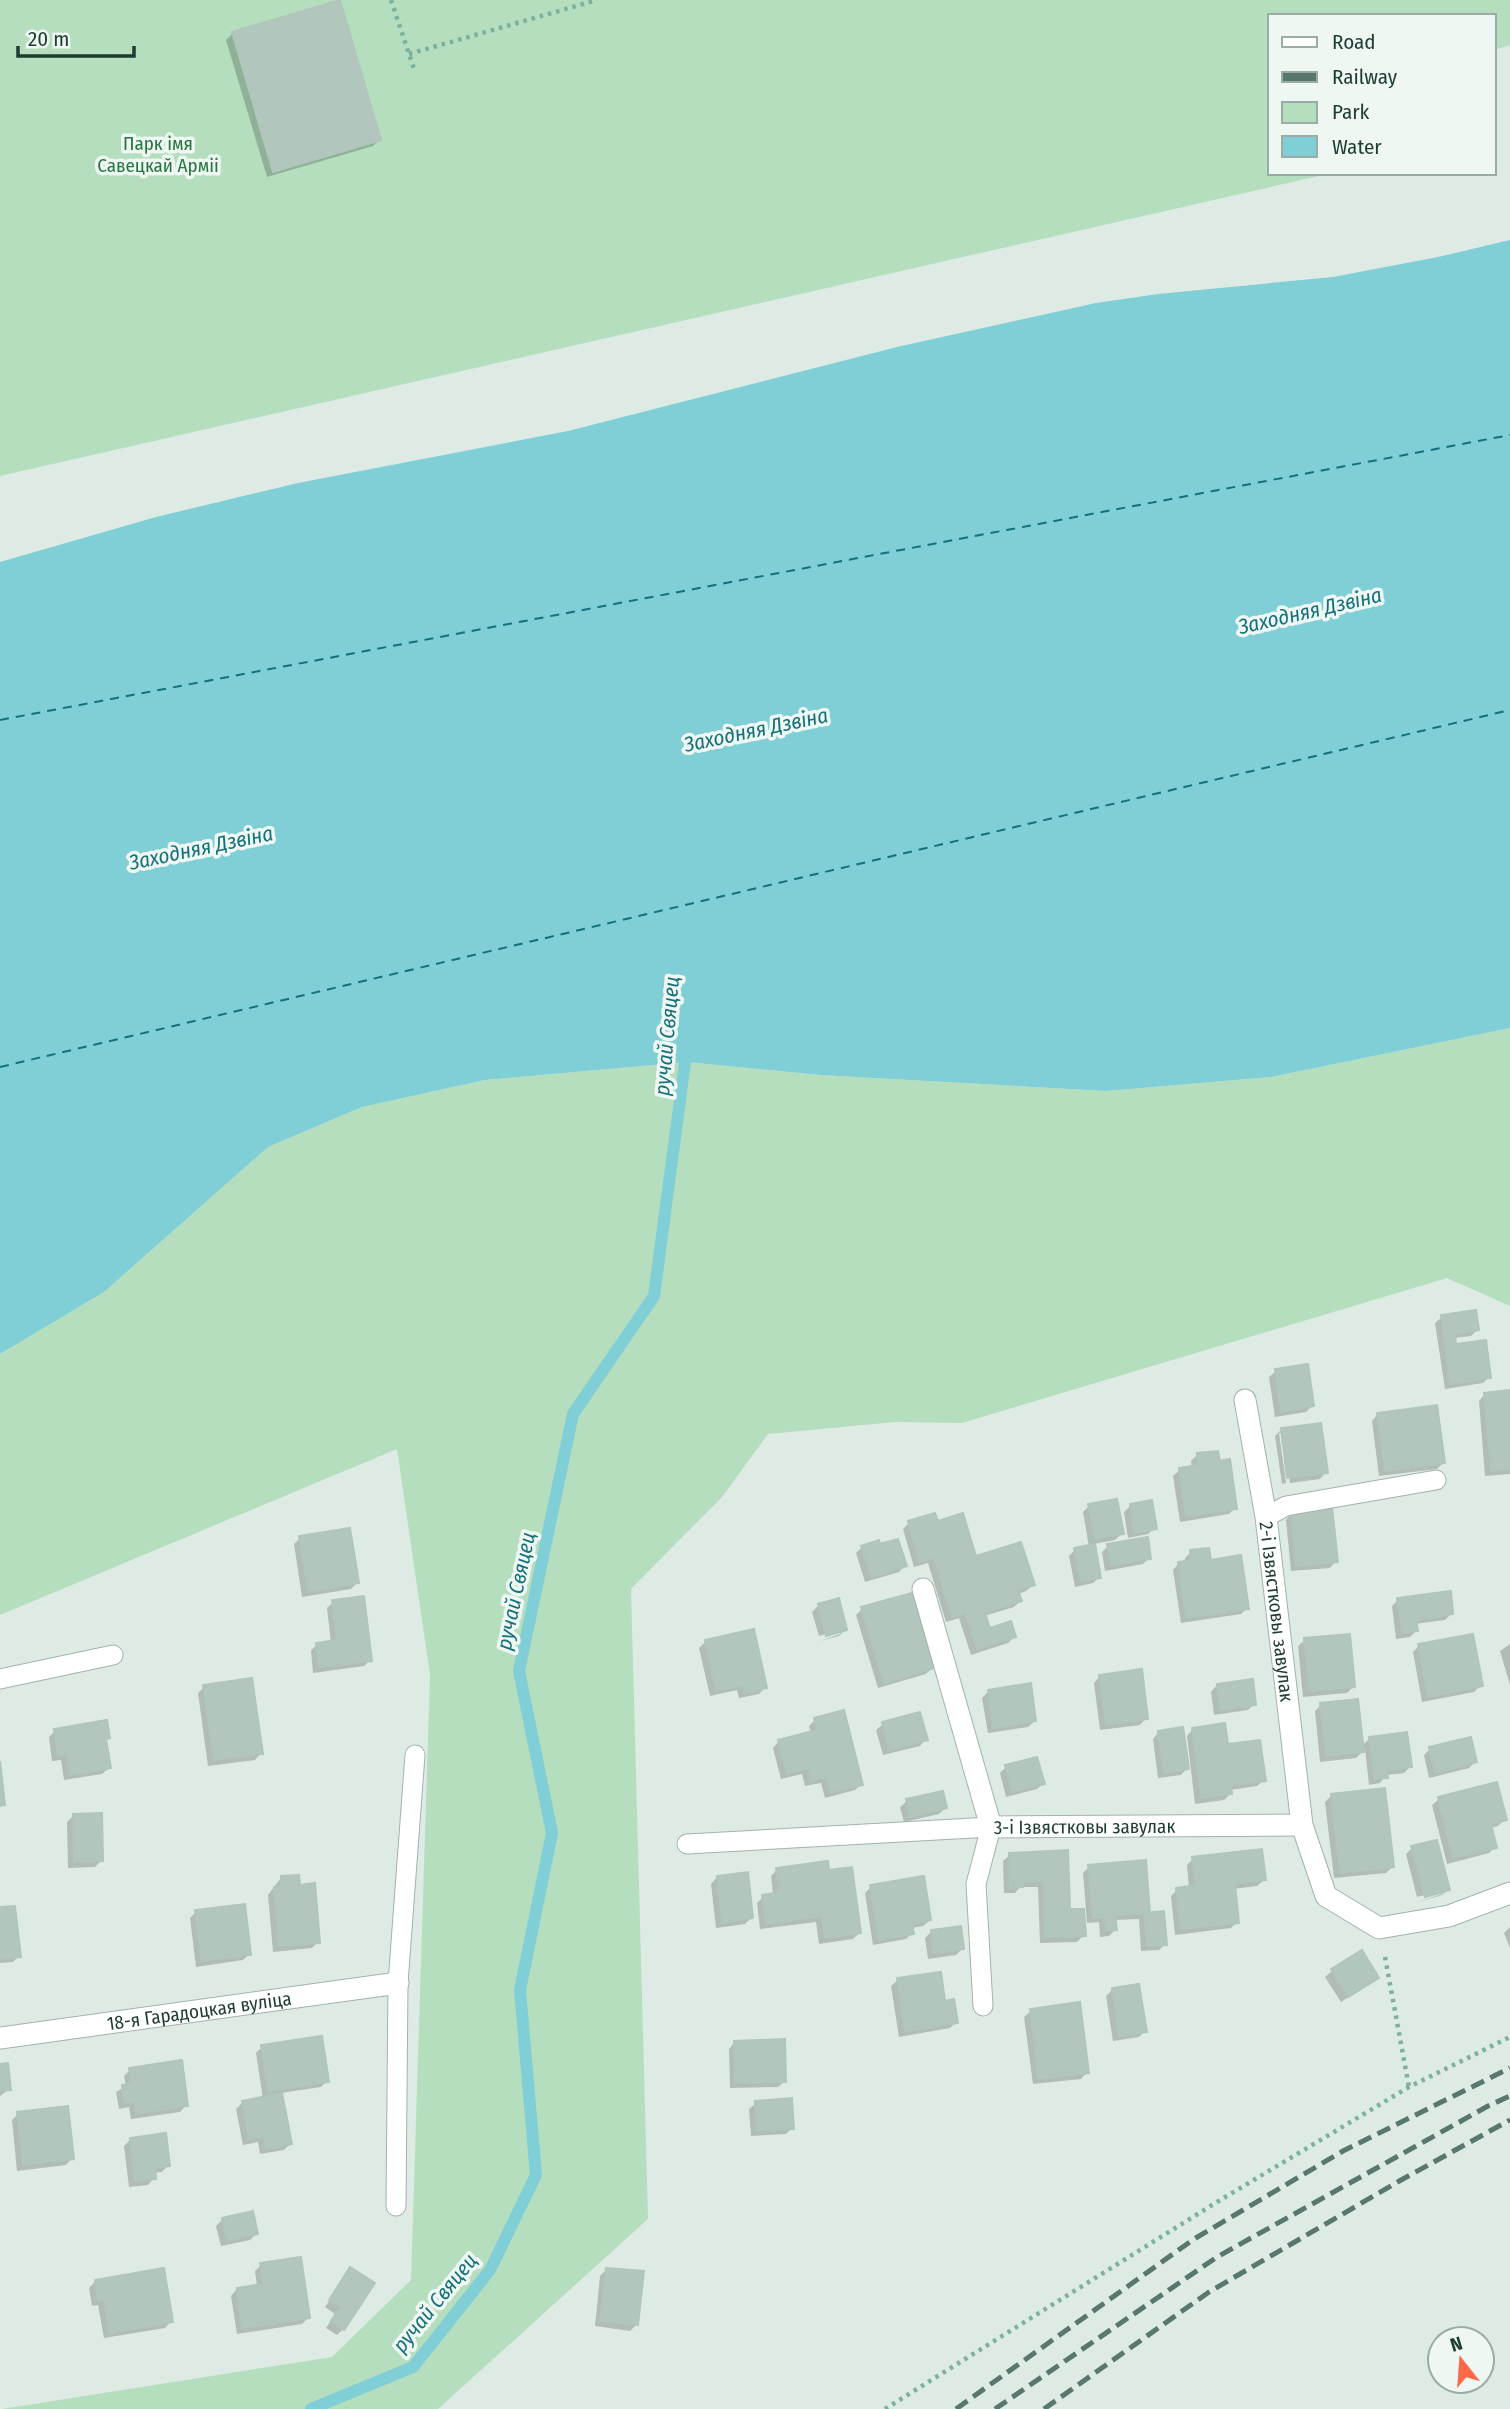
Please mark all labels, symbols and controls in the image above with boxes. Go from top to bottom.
scale bar [18,14,133,58]
legend [1268,14,1496,175]
text: 20 m [28,26,69,52]
text: Road [1332,29,1376,55]
text: Railway [1332,64,1398,90]
text: Park [1332,99,1370,125]
park label: Парк імя Савецкай Арміі [97,132,219,177]
text: Water [1332,134,1382,160]
water label: Заходняя Дзвіна [1235,582,1384,640]
water label: Заходняя Дзвіна [681,702,830,758]
water label: Заходняя Дзвіна [126,820,275,876]
water label: ручай Свяцец [649,975,685,1097]
street label: 2-і Ізвястковы завулак [1255,1520,1299,1703]
water label: ручай Свяцец [491,1530,541,1652]
street label: 3-і Ізвястковы завулак [994,1815,1175,1839]
street label: 18-я Гарадоцкая вуліца [105,1987,293,2035]
water label: ручай Свяцец [387,2248,483,2358]
north arrow [1426,2325,1496,2395]
text: N [1447,2332,1465,2357]

